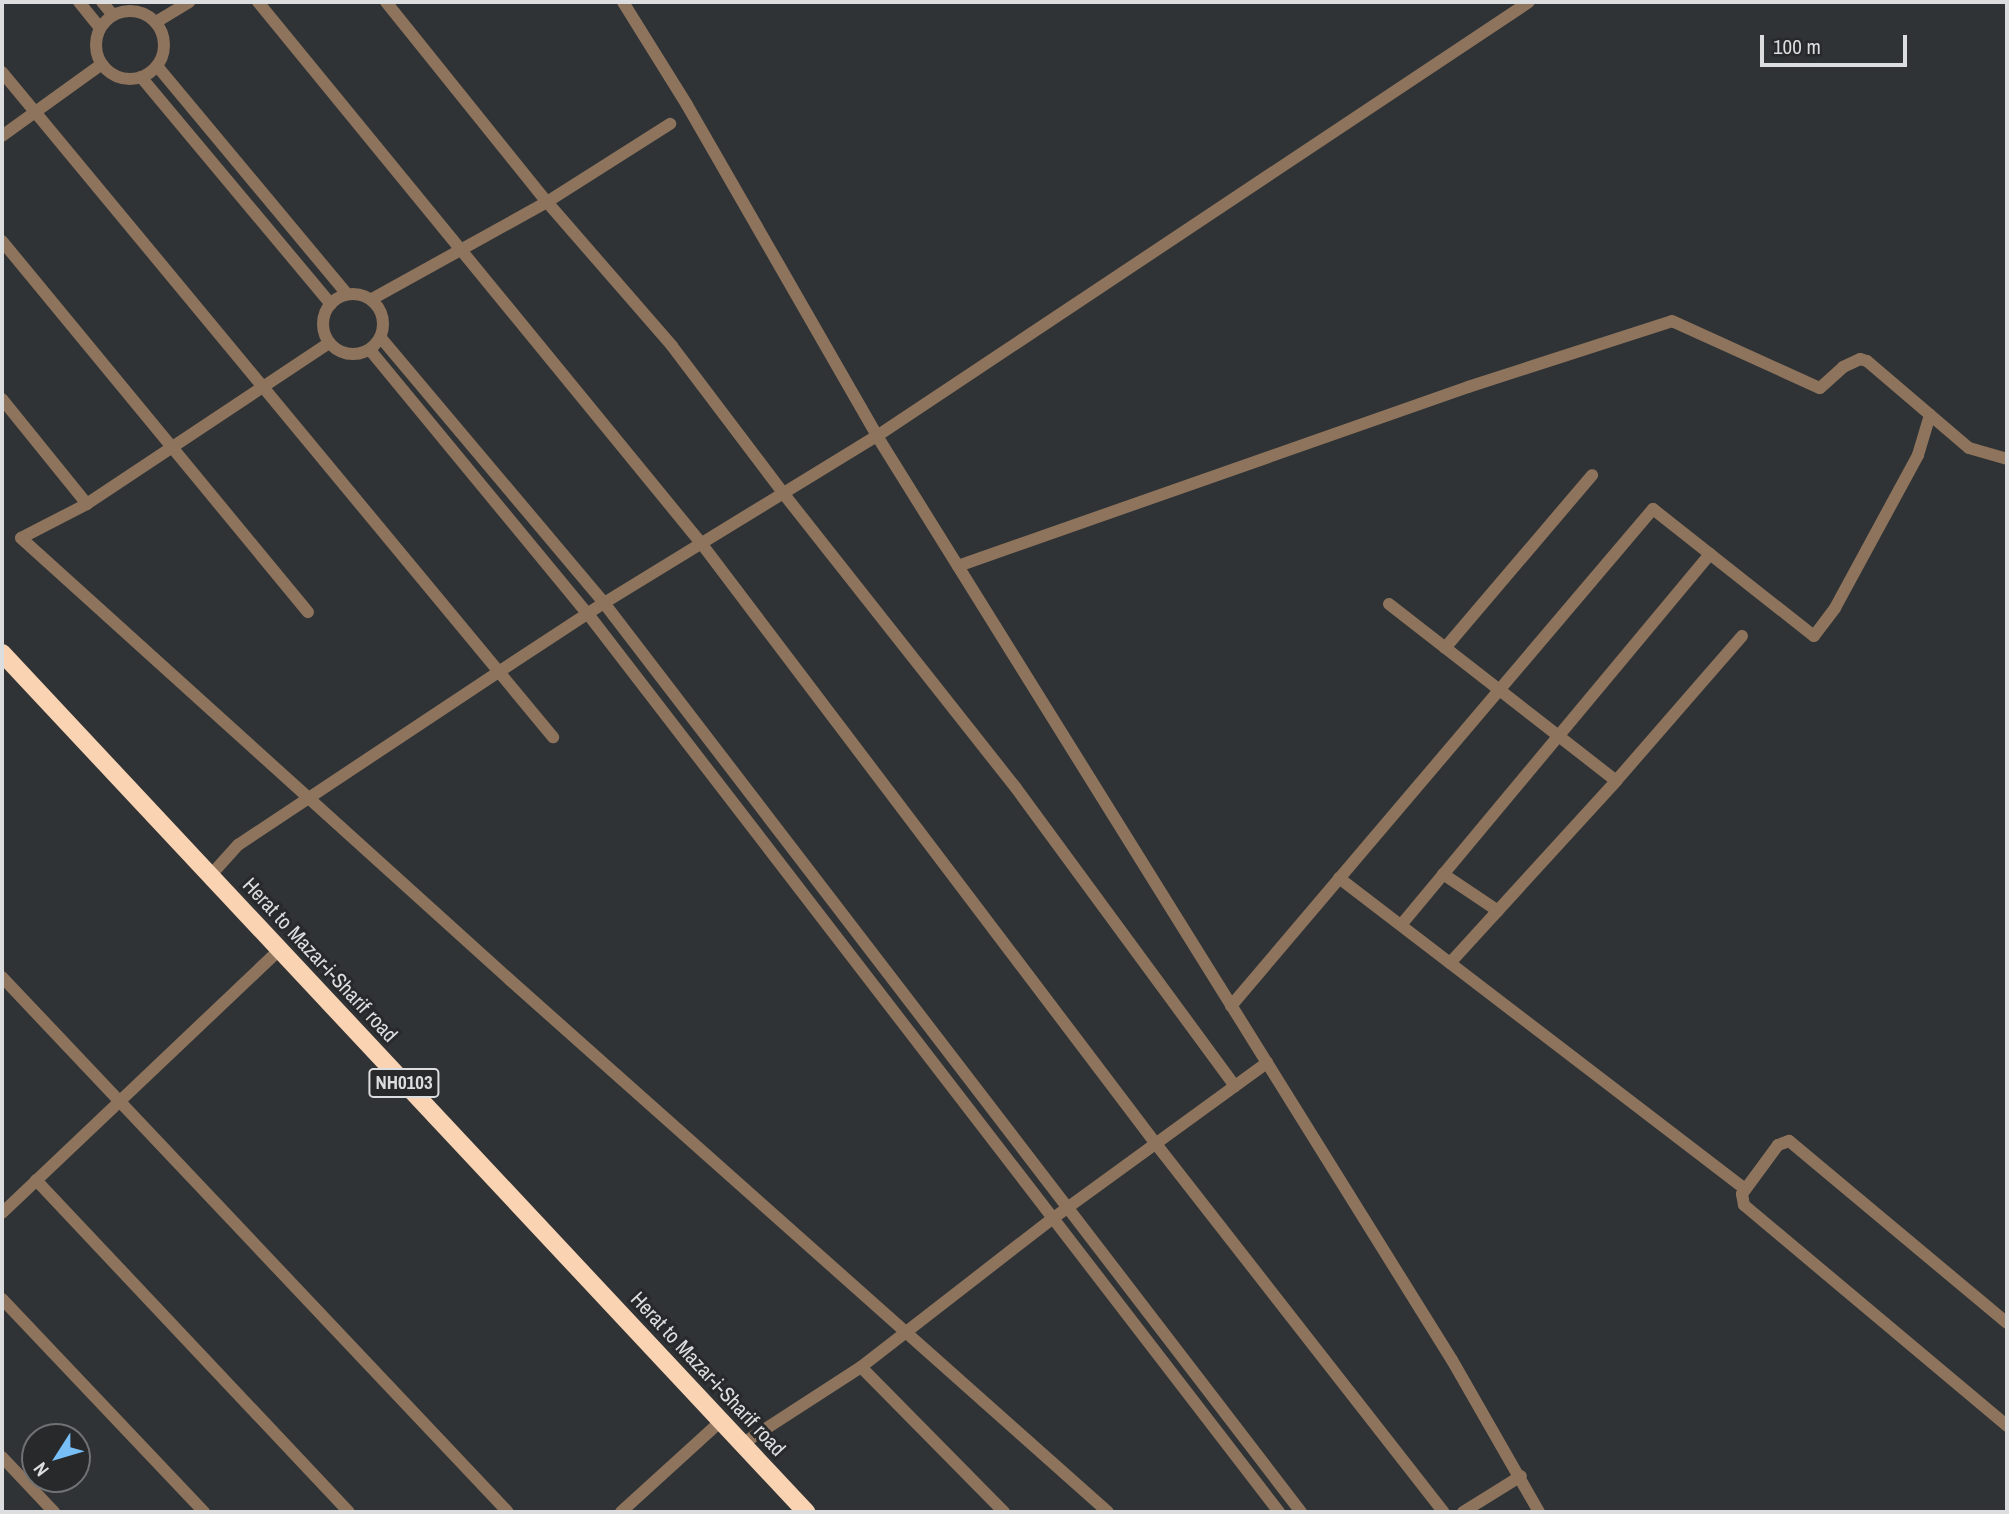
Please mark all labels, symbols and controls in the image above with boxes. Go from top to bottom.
scale bar [1764,21,1911,65]
text: 100 m [1773,32,1821,61]
street label: Herat to Mazar-i-Sharif road [237,873,403,1047]
road number: NH0103 [367,1068,441,1098]
street label: Herat to Mazar-i-Sharif road [625,1287,791,1461]
north arrow [21,1423,91,1493]
text: N [27,1457,55,1482]

